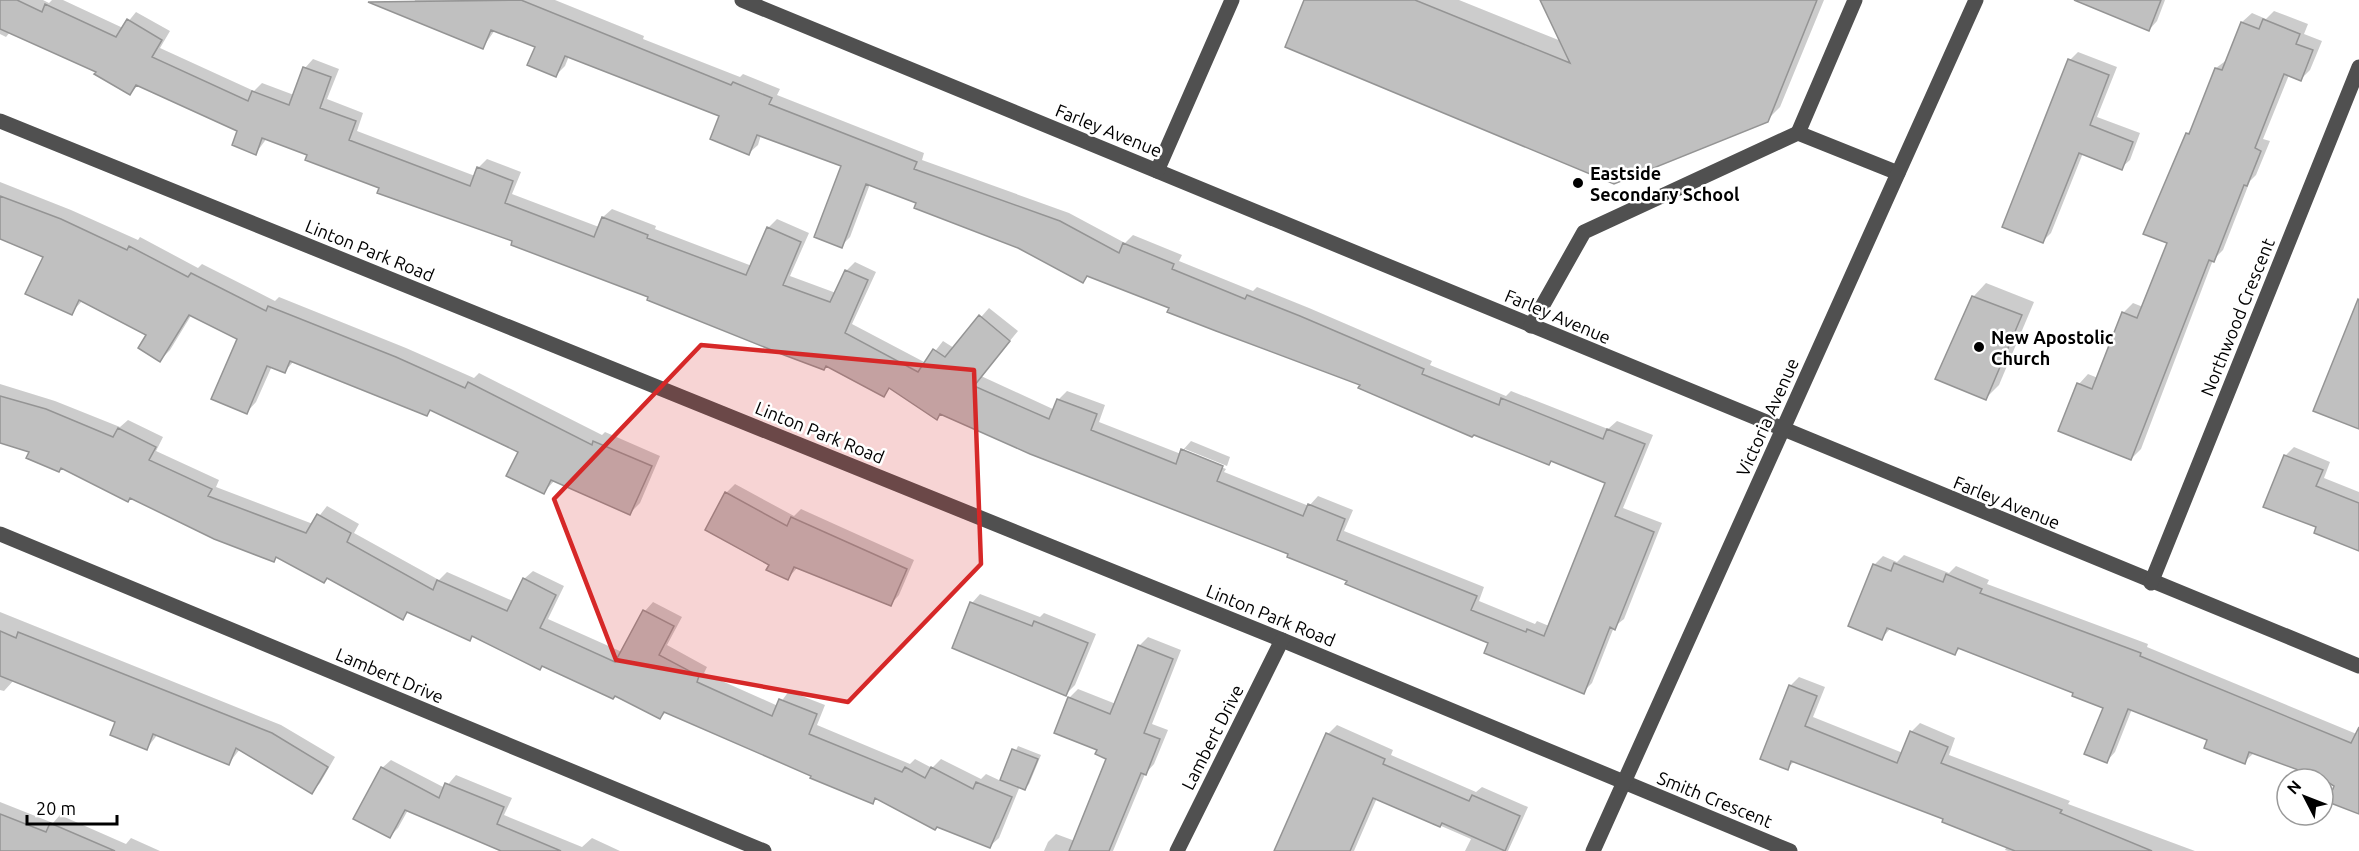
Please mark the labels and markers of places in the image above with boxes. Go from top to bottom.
place label: Eastside Secondary School [1590,163,1740,204]
marker: Eastside Secondary School [1571,176,1585,190]
place label: New Apostolic Church [1991,327,2114,368]
marker: New Apostolic Church [1972,340,1986,354]

